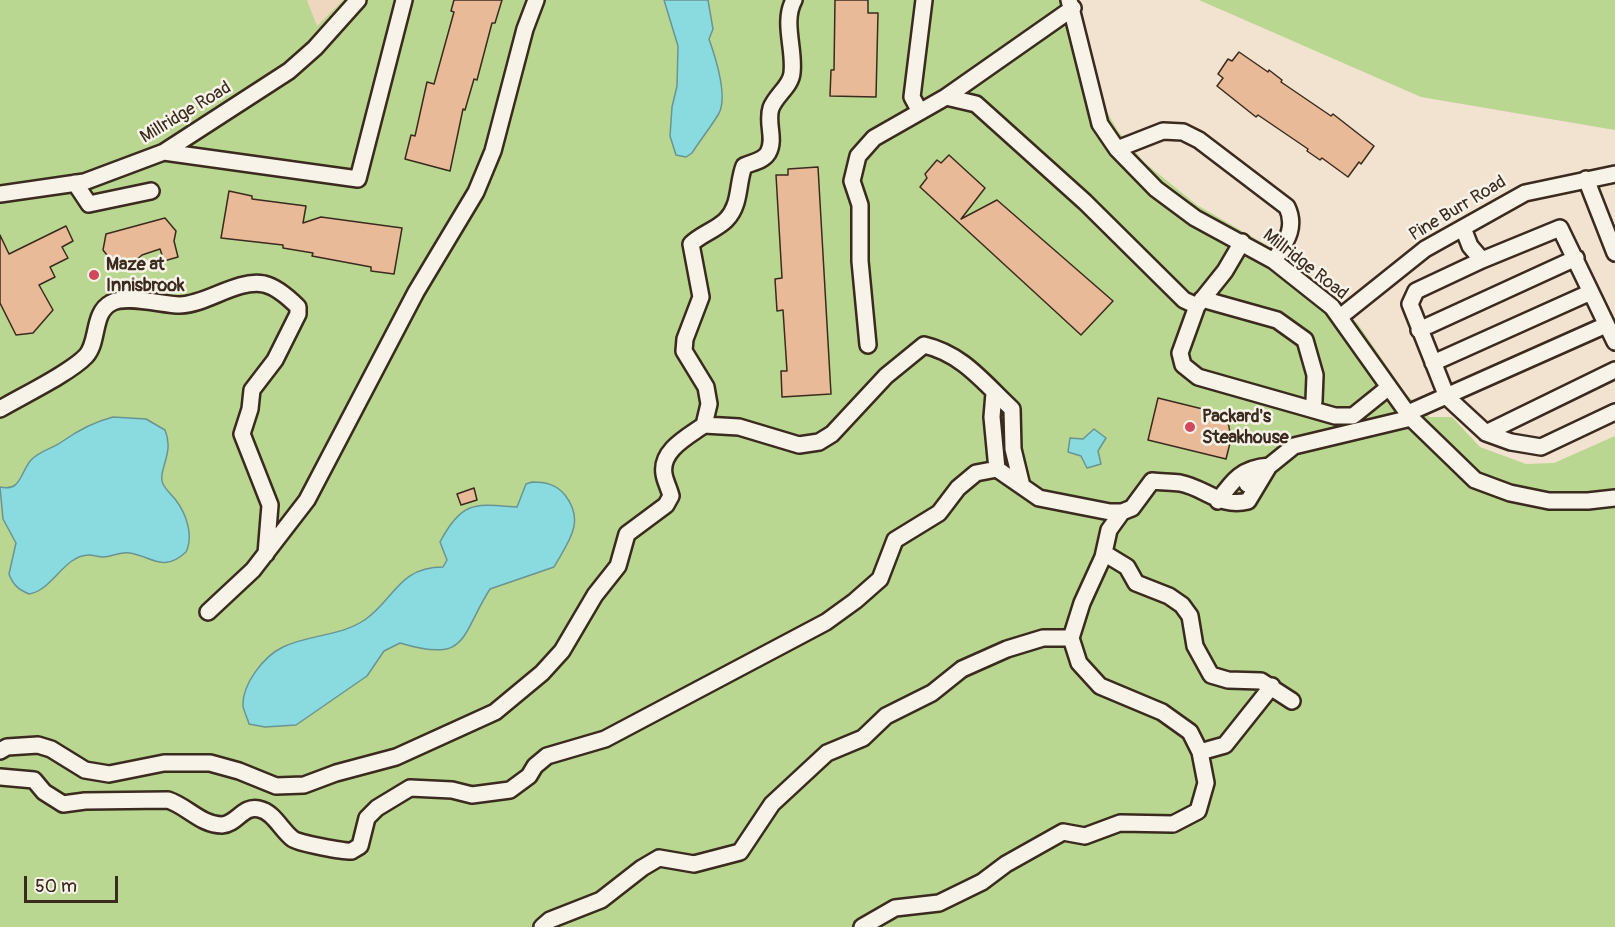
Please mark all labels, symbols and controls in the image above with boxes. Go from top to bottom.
street label: Millridge Road [137,77,235,149]
street label: Pine Burr Road [1406,172,1510,246]
street label: Millridge Road [1258,225,1352,305]
place label: Maze at Innisbrook [106,254,184,296]
marker: Maze at Innisbrook [87,268,101,282]
place label: Packard's Steakhouse [1202,406,1289,448]
marker: Packard's Steakhouse [1183,420,1197,434]
scale bar [27,864,122,902]
text: 50 m [35,875,77,898]

